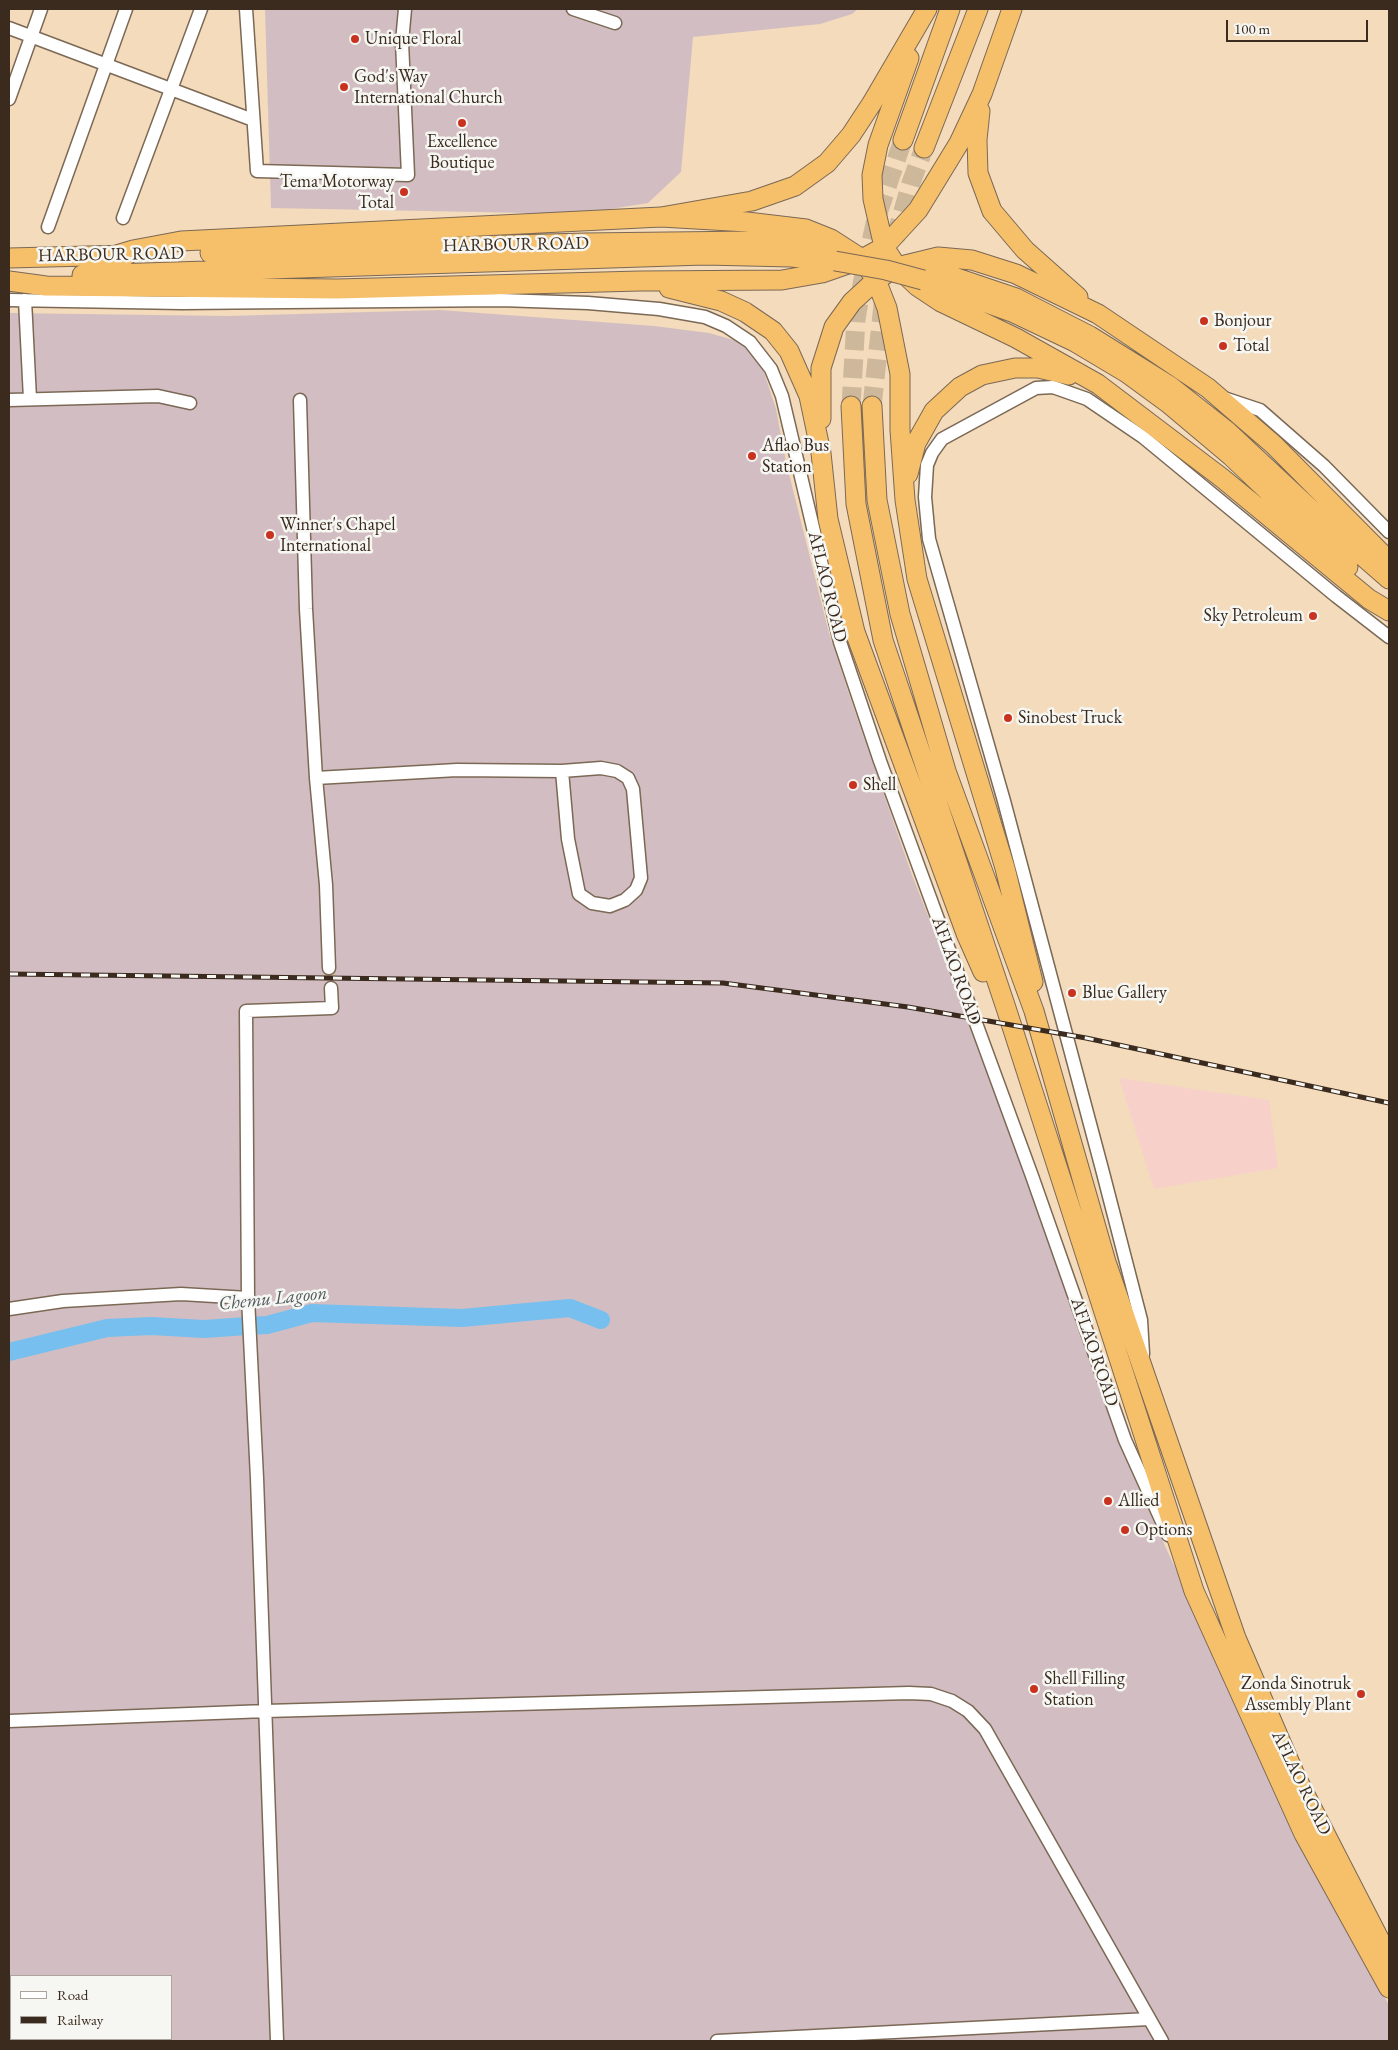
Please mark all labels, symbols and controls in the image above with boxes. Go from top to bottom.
scale bar [1228,10,1370,42]
text: 100 m [1234,19,1270,38]
place label: Unique Floral [365,28,462,50]
marker: Unique Floral [349,33,361,45]
place label: God's Way International Church [354,66,503,108]
marker: God's Way International Church [338,81,350,93]
marker: Excellence Boutique [456,117,468,129]
place label: Excellence Boutique [427,131,497,173]
place label: Tema Motorway Total [280,171,394,213]
marker: Tema Motorway Total [398,186,410,198]
street label: HARBOUR ROAD [443,233,589,257]
street label: HARBOUR ROAD [38,243,184,267]
place label: Bonjour [1214,310,1271,332]
marker: Bonjour [1198,315,1210,327]
place label: Total [1233,335,1269,357]
marker: Total [1217,340,1229,352]
place label: Aflao Bus Station [762,435,829,478]
marker: Aflao Bus Station [746,450,758,462]
place label: Winner's Chapel International [280,514,396,556]
marker: Winner's Chapel International [264,529,276,541]
street label: AFLAO ROAD [803,529,851,645]
place label: Sky Petroleum [1204,605,1303,627]
marker: Sky Petroleum [1307,610,1319,622]
place label: Sinobest Truck [1018,707,1122,729]
marker: Sinobest Truck [1002,712,1014,724]
place label: Shell [863,774,896,796]
marker: Shell [847,779,859,791]
street label: AFLAO ROAD [926,914,986,1028]
place label: Blue Gallery [1082,982,1167,1004]
marker: Blue Gallery [1066,987,1078,999]
water label: Chemu Lagoon [218,1282,328,1316]
street label: AFLAO ROAD [1065,1295,1123,1409]
place label: Allied [1118,1490,1159,1512]
marker: Allied [1102,1495,1114,1507]
place label: Options [1135,1519,1192,1541]
marker: Options [1119,1524,1131,1536]
place label: Shell Filling Station [1044,1668,1125,1710]
place label: Zonda Sinotruk Assembly Plant [1241,1673,1351,1716]
marker: Shell Filling Station [1028,1683,1040,1695]
marker: Zonda Sinotruk Assembly Plant [1355,1688,1367,1700]
street label: AFLAO ROAD [1266,1727,1336,1839]
legend [10,1975,172,2040]
text: Road [57,1985,88,2004]
text: Railway [57,2010,103,2029]

